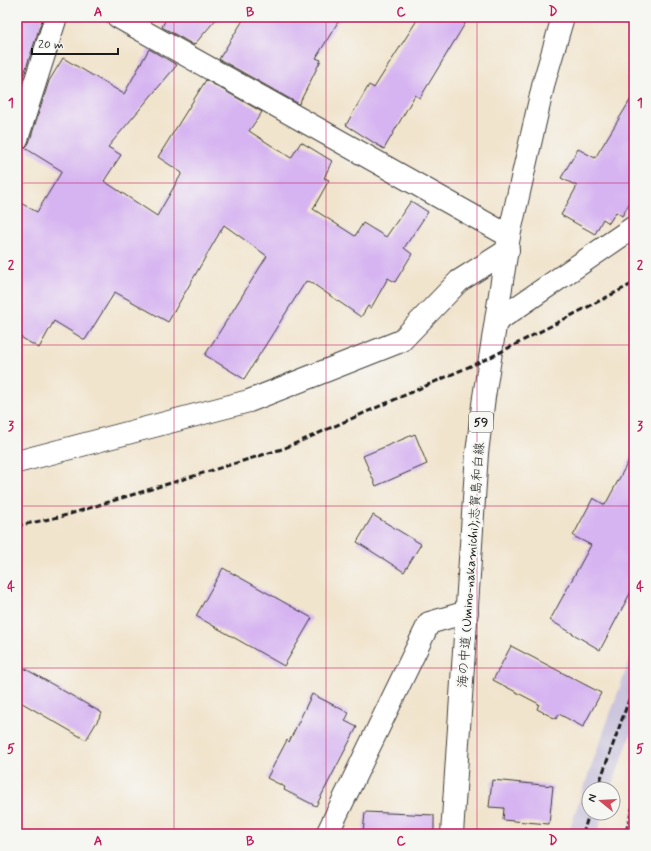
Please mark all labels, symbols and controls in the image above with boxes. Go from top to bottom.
text: A [94,4,102,21]
text: B [246,4,255,21]
text: C [396,4,406,21]
text: D [549,4,558,21]
scale bar [32,30,118,56]
text: 20 m [38,37,64,53]
text: 1 [8,95,14,112]
text: 1 [637,95,643,112]
text: 2 [8,257,15,274]
text: 2 [637,257,644,274]
road number: 59 [469,412,493,432]
text: 3 [8,418,14,435]
text: 3 [637,418,643,435]
street label: 海の中道 (Umino-nakamichi);志賀島和白線 [454,441,489,688]
text: 4 [7,579,15,596]
text: 4 [636,579,644,596]
text: 5 [7,741,15,758]
text: 5 [636,741,644,758]
north arrow [581,781,621,821]
text: N [585,793,600,804]
text: A [94,833,102,850]
text: B [246,833,255,850]
text: C [396,833,406,850]
text: D [549,833,558,850]

